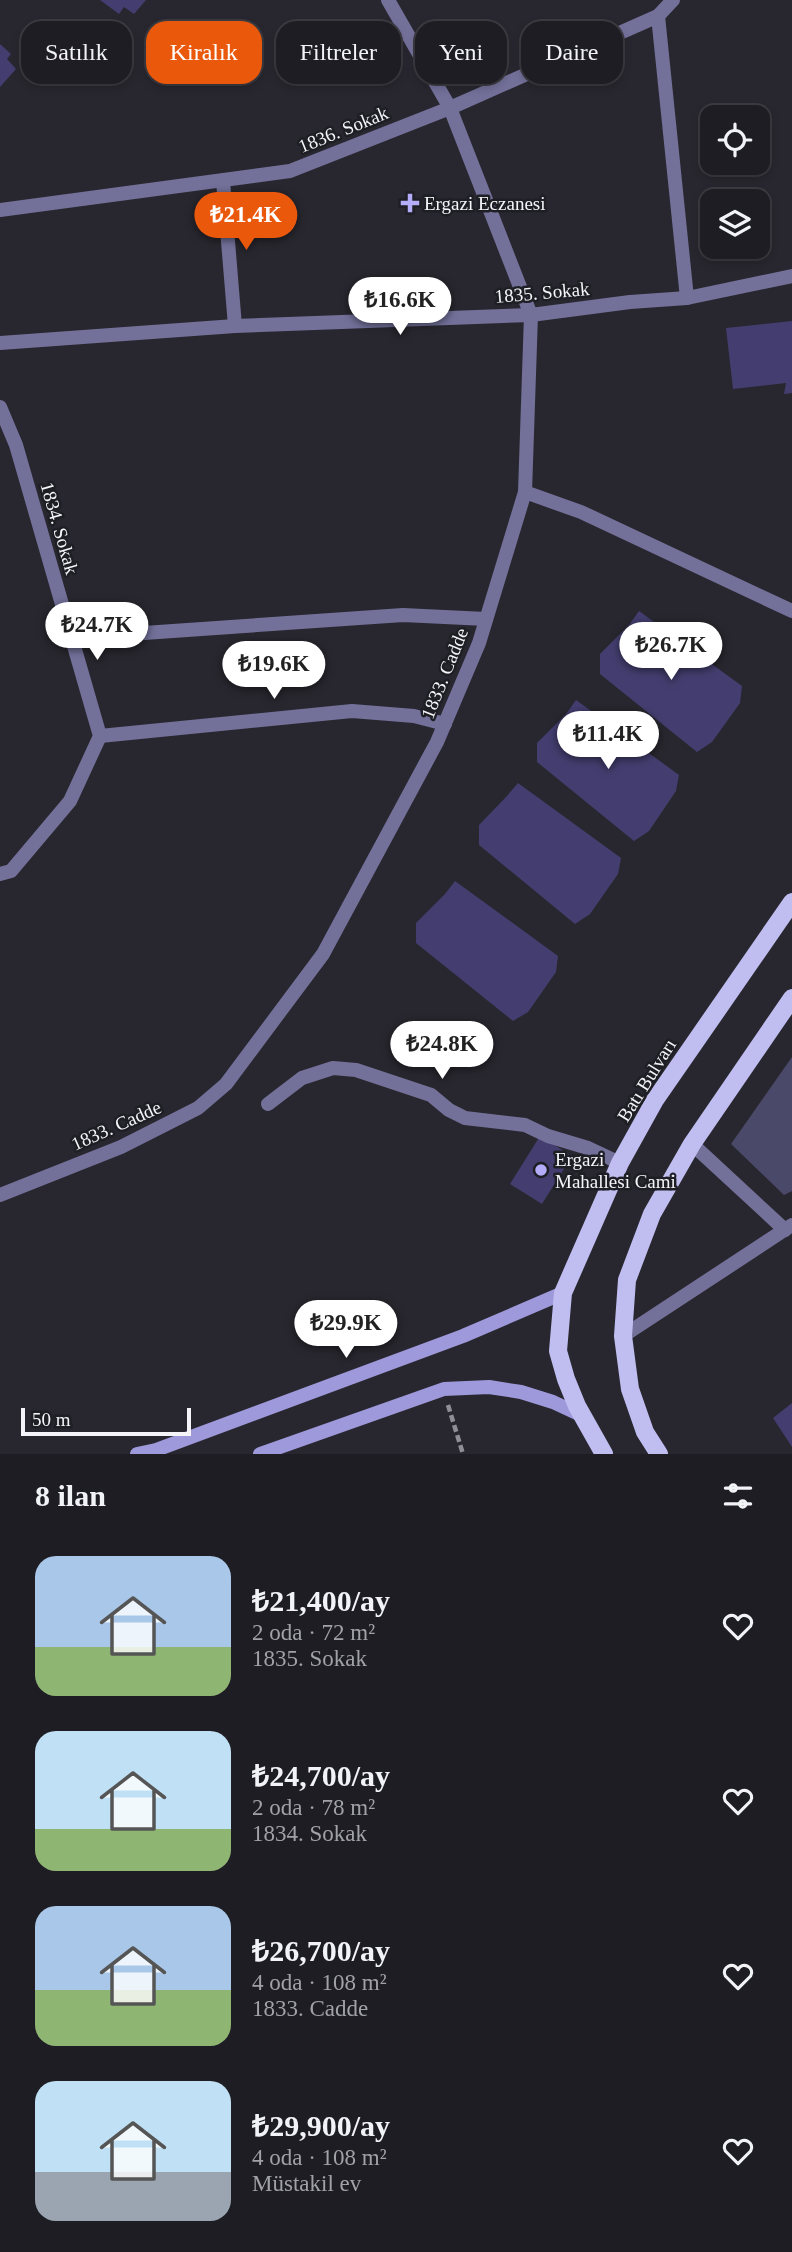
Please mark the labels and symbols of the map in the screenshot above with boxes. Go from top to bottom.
street label: 1836. Sokak [295,102,392,157]
pin: ₺21.4K [189,192,303,252]
place label: Ergazi Eczanesi [424,193,546,214]
marker: Ergazi Eczanesi [402,195,418,211]
pin: ₺16.6K [343,278,457,337]
street label: 1835. Sokak [494,278,591,307]
street label: 1834. Sokak [36,480,83,577]
pin: ₺24.7K [40,602,154,662]
pin: ₺26.7K [614,622,728,682]
street label: 1833. Cadde [417,625,472,722]
pin: ₺19.6K [217,642,331,701]
pin: ₺11.4K [551,712,665,771]
pin: ₺24.8K [385,1021,499,1081]
street label: Batı Bulvarı [613,1035,680,1125]
street label: 1833. Cadde [68,1096,164,1155]
place label: Ergazi Mahallesi Cami [555,1149,676,1192]
marker: Ergazi Mahallesi Cami [533,1162,549,1178]
pin: ₺29.9K [289,1300,403,1360]
scale bar [21,1405,191,1437]

